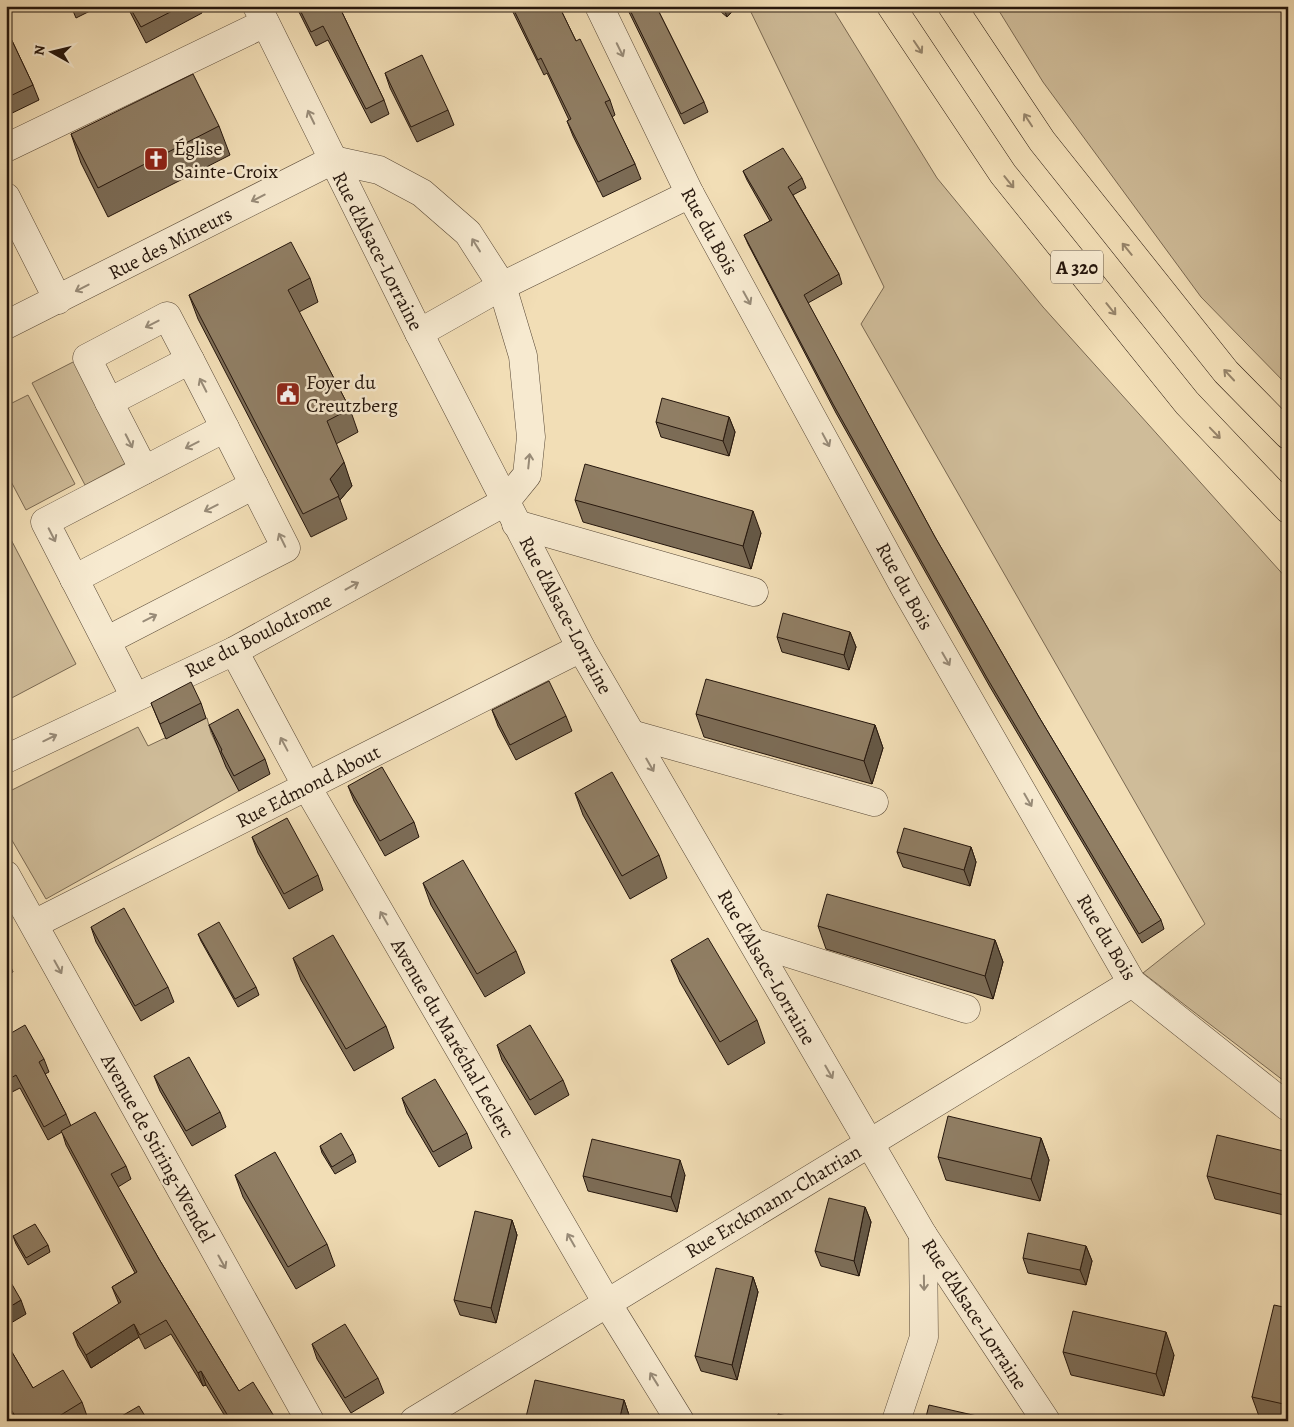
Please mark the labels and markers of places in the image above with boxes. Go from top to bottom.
place label: Église Sainte-Croix [174,135,278,185]
church icon: Église Sainte-Croix [143,146,169,172]
place label: Foyer du Creutzberg [306,369,398,419]
public building icon: Foyer du Creutzberg [275,381,301,407]

